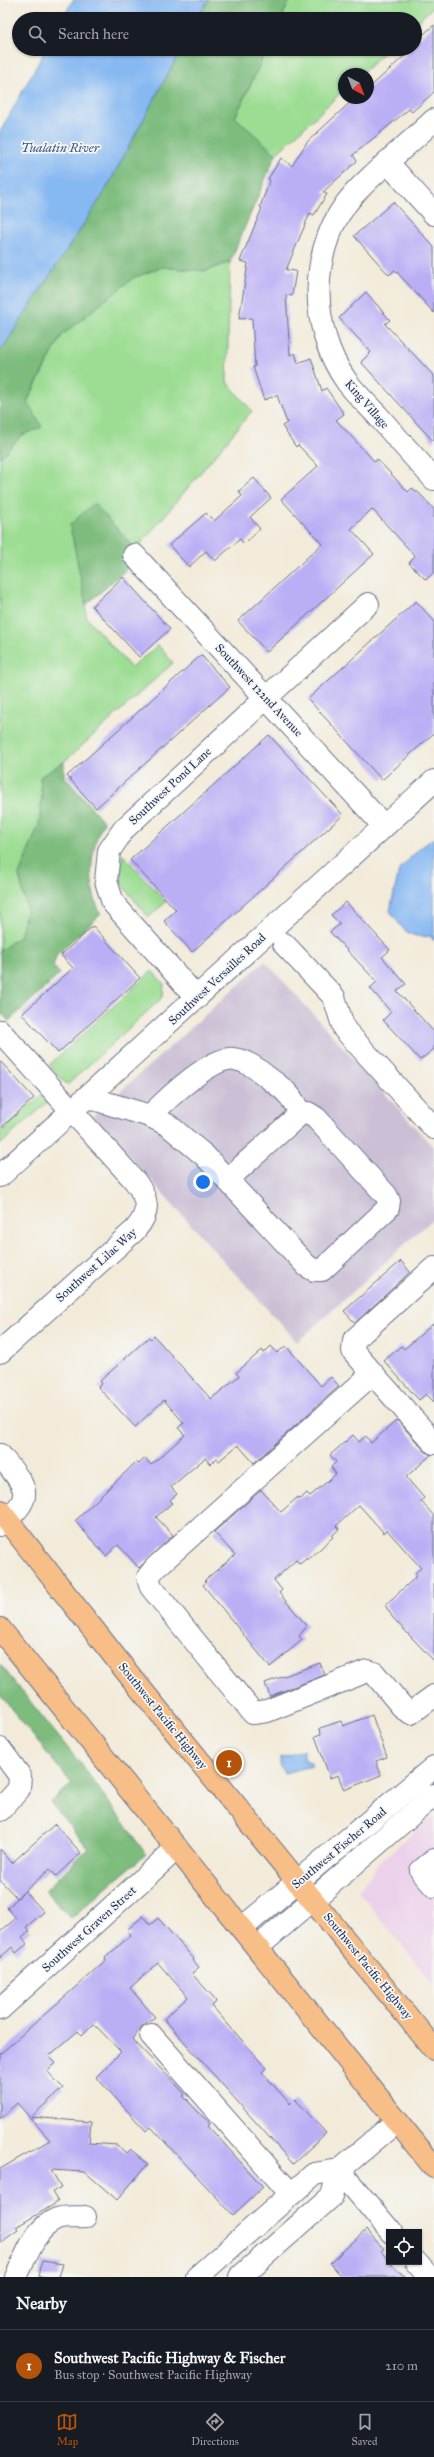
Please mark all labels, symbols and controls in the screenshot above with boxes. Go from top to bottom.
search box [12,12,422,56]
icon: search [26,23,48,45]
text: Search here [58,25,129,43]
north arrow [338,68,374,104]
water label: Tualatin River [21,140,100,156]
street label: King Village [341,377,392,432]
street label: Southwest 122nd Avenue [212,641,306,739]
street label: Southwest Pond Lane [126,744,214,828]
street label: Southwest Versailles Road [165,930,269,1028]
your location [193,1172,213,1192]
street label: Southwest Lilac Way [53,1225,139,1305]
street label: Southwest Pacific Highway [115,1660,211,1773]
pin: 1 [216,1748,242,1778]
street label: Southwest Fischer Road [289,1804,389,1892]
street label: Southwest Graven Street [39,1883,140,1975]
street label: Southwest Pacific Highway [320,1910,416,2023]
map controls [386,2229,422,2265]
button: locate [386,2229,422,2265]
text: Nearby [16,2293,67,2314]
text: Southwest Pacific Highway & Fischer [54,2349,285,2367]
text: 1 [26,2358,32,2374]
text: 210 m [385,2358,418,2374]
text: Bus stop · Southwest Pacific Highway [54,2367,252,2383]
tab: Map [56,2411,78,2448]
tab: Directions [191,2411,239,2448]
tab: Saved [351,2411,378,2448]

